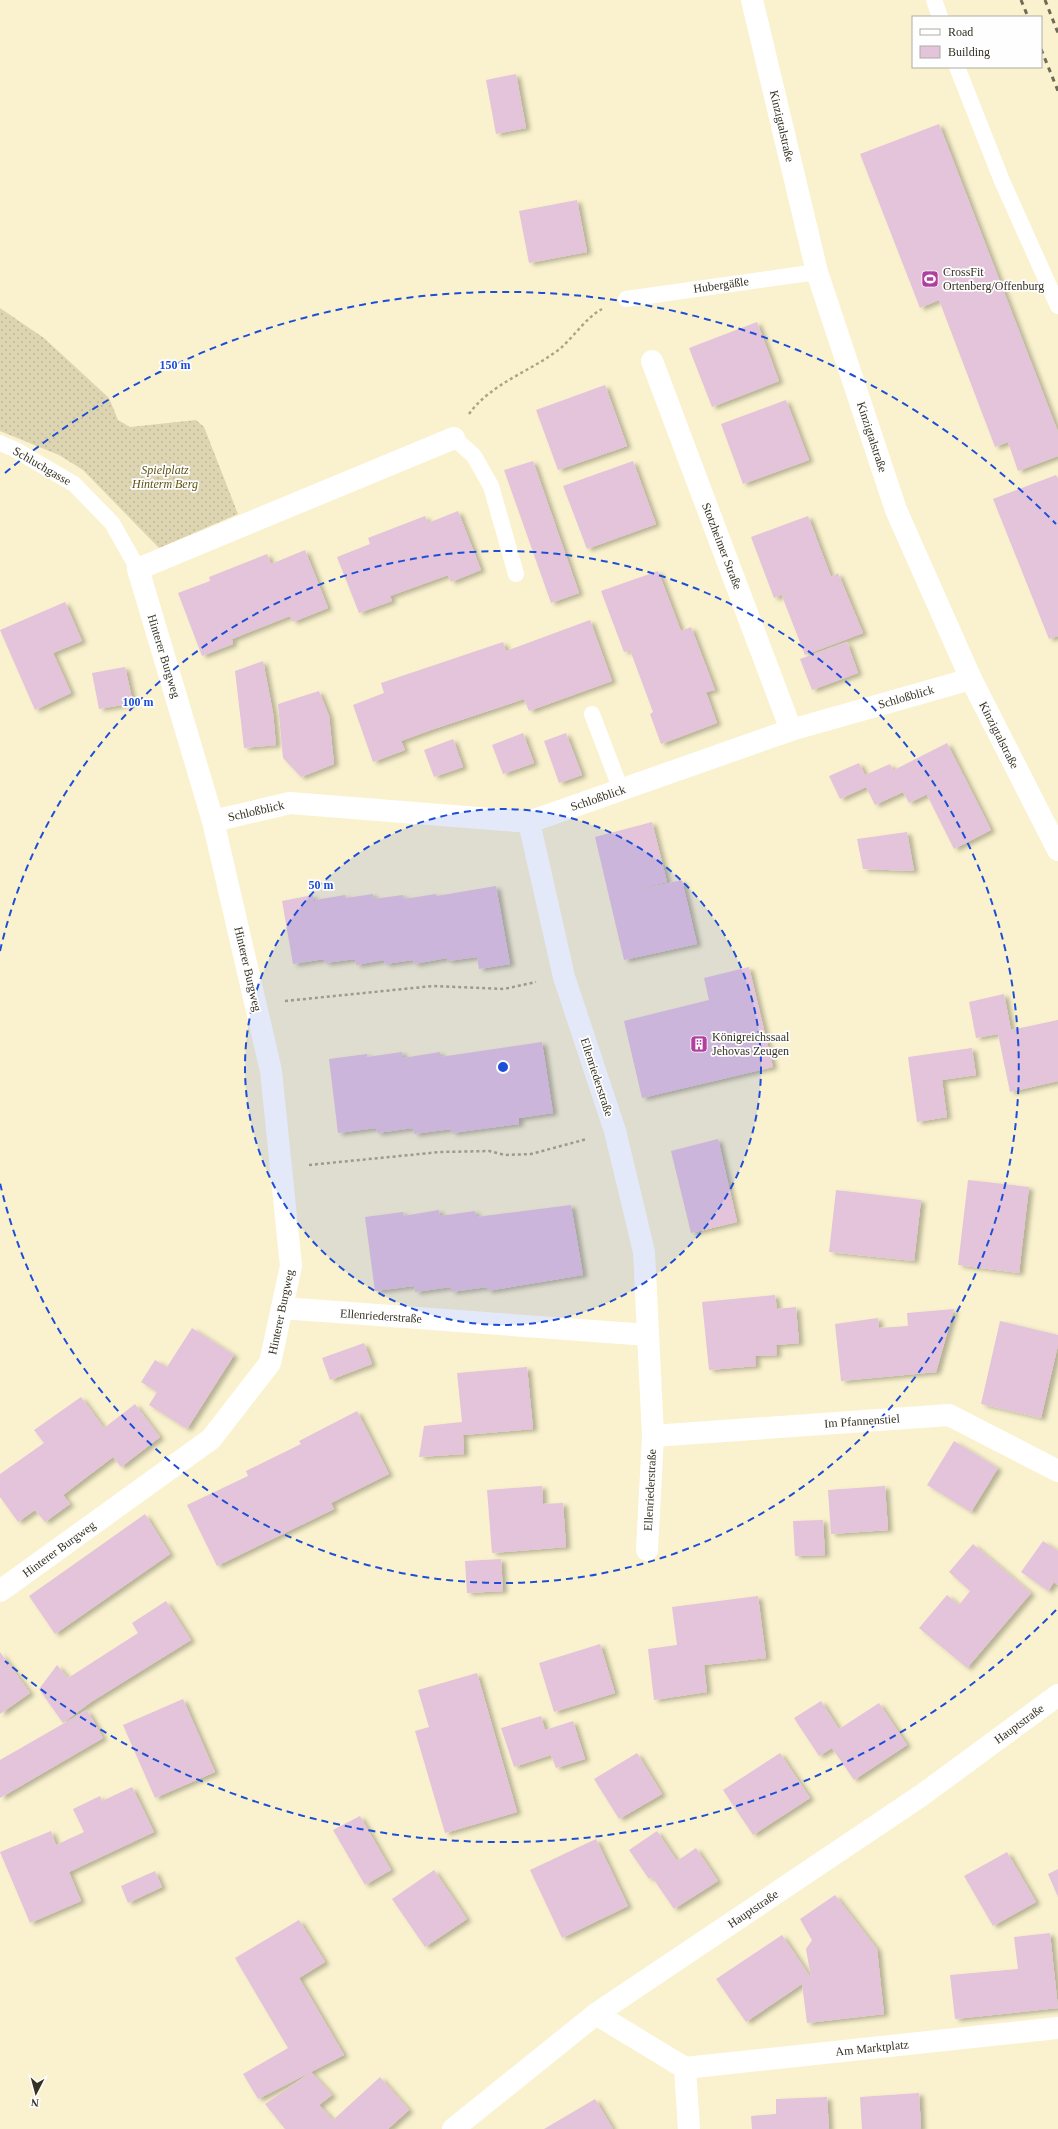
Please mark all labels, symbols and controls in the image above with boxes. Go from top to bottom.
legend [912,16,1042,68]
text: Road [948,25,973,39]
text: Building [948,45,990,59]
street label: Kinzigtalstraße [767,89,797,163]
place label: CrossFit Ortenberg/Offenburg [943,265,1044,293]
sports icon: CrossFit Ortenberg/Offenburg [920,269,940,289]
street label: Hubergäßle [692,274,750,296]
text: 150 m [160,358,191,372]
street label: Kinzigtalstraße [854,400,890,474]
street label: Schluchgasse [11,444,73,488]
park label: Spielplatz Hinterm Berg [131,463,198,491]
street label: Stotzheimer Straße [699,501,745,591]
street label: Hinterer Burgweg [145,612,183,700]
street label: Schloßblick [877,682,935,712]
text: 100 m [123,695,154,709]
street label: Kinzigtalstraße [976,699,1022,771]
street label: Schloßblick [569,782,627,814]
street label: Schloßblick [226,798,286,824]
text: 50 m [309,878,334,892]
street label: Hinterer Burgweg [231,925,265,1013]
place label: Königreichssaal Jehovas Zeugen [712,1030,790,1058]
building icon: Königreichssaal Jehovas Zeugen [689,1034,709,1054]
street label: Ellenriederstraße [578,1036,616,1118]
centre of rings [496,1060,510,1074]
street label: Hinterer Burgweg [265,1268,297,1356]
street label: Ellenriederstraße [340,1306,422,1326]
street label: Im Pfannenstiel [824,1411,901,1431]
street label: Ellenriederstraße [641,1449,659,1531]
street label: Hinterer Burgweg [20,1518,98,1580]
street label: Hauptstraße [991,1701,1047,1747]
street label: Hauptstraße [725,1887,781,1931]
street label: Am Marktplatz [835,2037,909,2059]
north arrow [16,2073,56,2113]
text: N [30,2097,40,2109]

